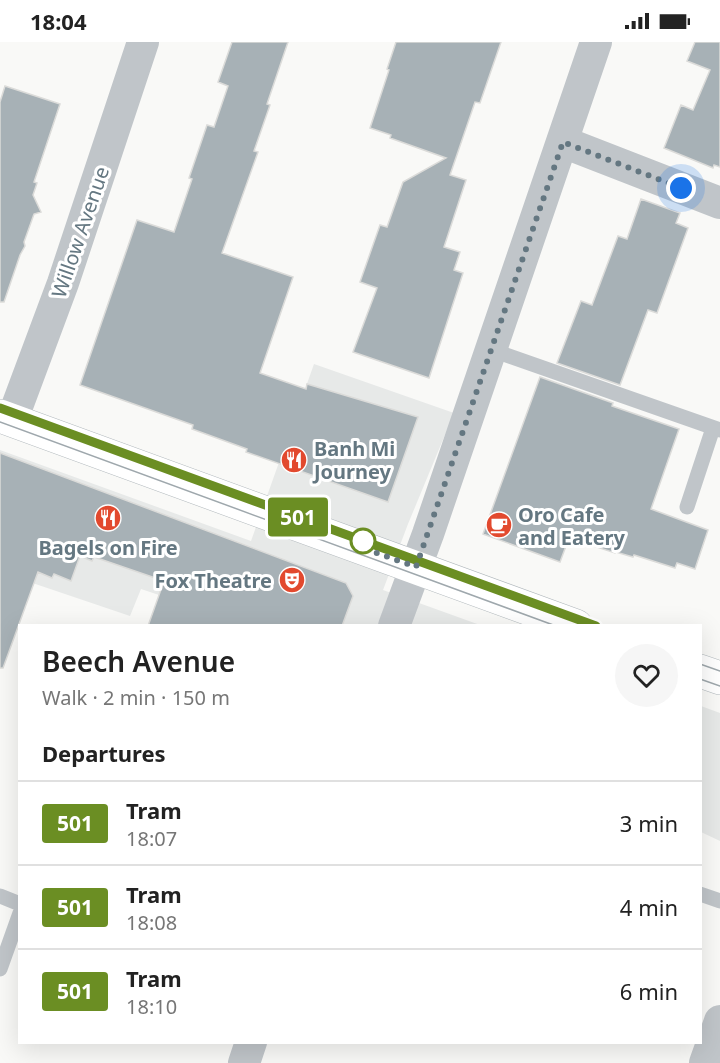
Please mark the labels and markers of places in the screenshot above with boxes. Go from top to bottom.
place label: Banh Mi Journey [312,435,395,485]
restaurant icon: Banh Mi Journey [279,445,309,475]
place label: Oro Cafe and Eatery [518,501,626,551]
restaurant icon: Bagels on Fire [93,503,123,533]
cafe icon: Oro Cafe and Eatery [484,510,514,540]
unlabelled marker [350,528,376,554]
place label: Bagels on Fire [38,534,178,561]
theatre icon: Fox Theatre [277,565,307,595]
place label: Fox Theatre [155,567,272,594]

